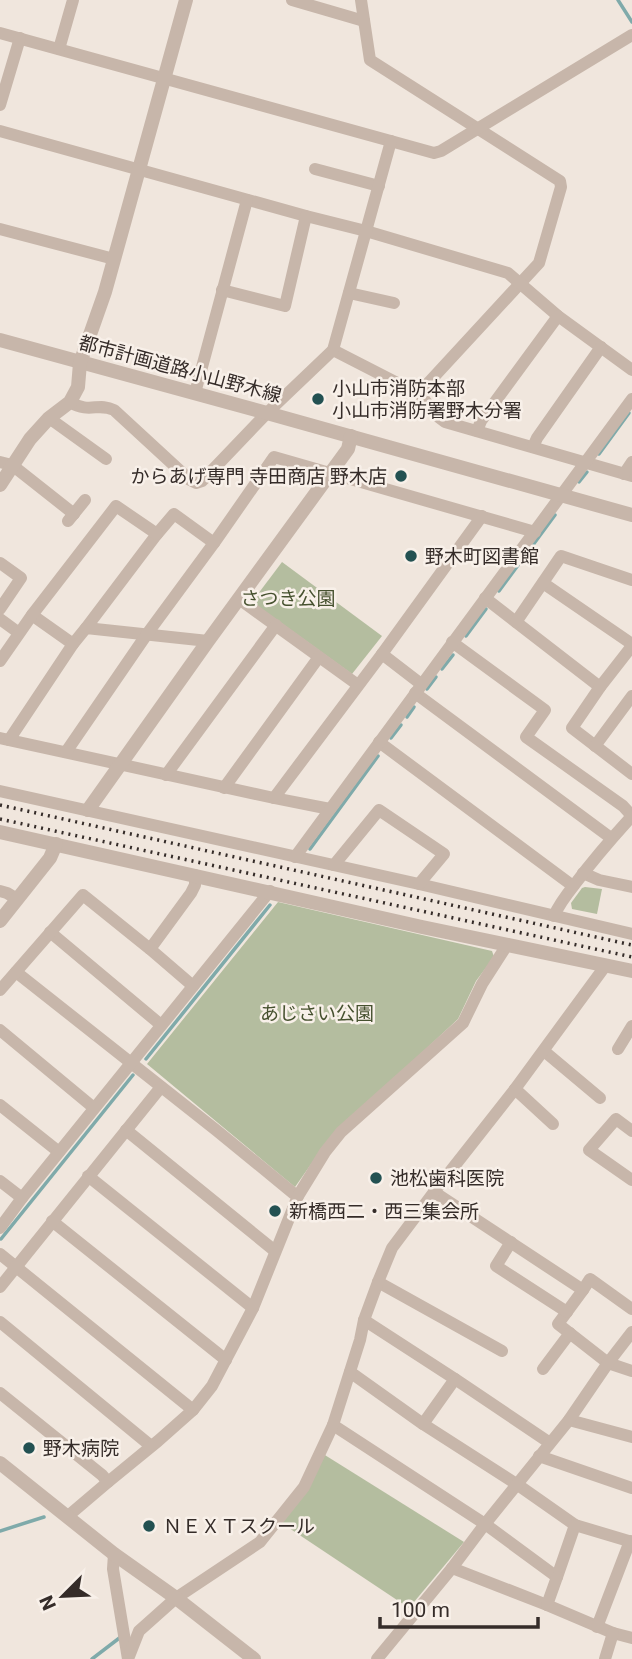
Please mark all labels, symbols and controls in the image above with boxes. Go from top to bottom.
street label: 都市計画道路小山野木線 [76,331,284,407]
place label: 小山市消防本部 小山市消防署野木分署 [332,377,522,422]
marker: 小山市消防本部 小山市消防署野木分署 [310,391,326,407]
place label: からあげ専門 寺田商店 野木店 [131,465,387,488]
marker: からあげ専門 寺田商店 野木店 [393,468,409,484]
place label: 野木町図書館 [425,545,539,568]
marker: 野木町図書館 [403,548,419,564]
park label: さつき公園 [240,587,336,610]
park label: あじさい公園 [260,1002,374,1025]
place label: 池松歯科医院 [390,1167,504,1190]
marker: 池松歯科医院 [368,1170,384,1186]
place label: 新橋西二・西三集会所 [289,1200,479,1223]
marker: 新橋西二・西三集会所 [267,1203,283,1219]
place label: 野木病院 [43,1437,119,1460]
marker: 野木病院 [21,1440,37,1456]
place label: ＮＥＸＴスクール [163,1515,315,1538]
marker: ＮＥＸＴスクール [141,1518,157,1534]
north arrow [28,1561,98,1631]
scale bar [380,1586,538,1630]
text: N [35,1592,61,1614]
text: 100 m [391,1598,450,1622]

